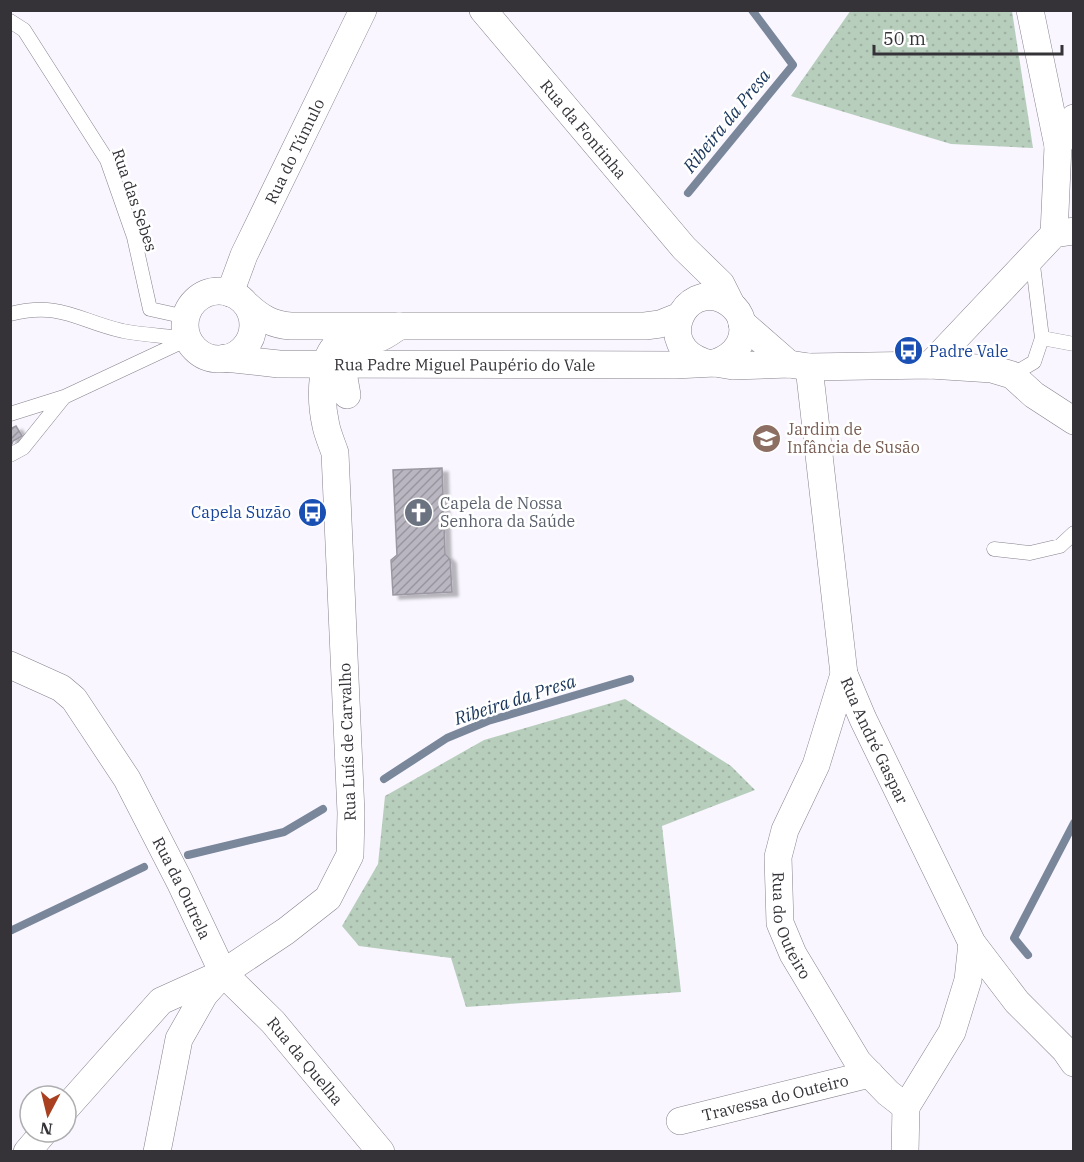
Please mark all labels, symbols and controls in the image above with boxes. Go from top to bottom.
scale bar [874,18,1062,56]
text: 50 m [883,27,926,50]
water label: Ribeira da Presa [677,64,776,178]
street label: Rua da Fontinha [536,76,631,183]
street label: Rua do Túmulo [260,95,328,207]
street label: Rua das Sebes [108,146,162,254]
bus stop icon: Padre Vale [892,335,924,367]
place label: Padre Vale [929,341,1008,361]
street label: Rua Padre Miguel Paupério do Vale [334,354,595,375]
place label: Jardim de Infância de Susão [787,419,920,457]
school or university icon: Jardim de Infância de Susão [750,422,782,454]
place label: Capela de Nossa Senhora da Saúde [440,493,575,531]
bus stop icon: Capela Suzão [296,496,328,528]
church icon: Capela de Nossa Senhora da Saúde [403,496,435,528]
place label: Capela Suzão [191,502,291,522]
street label: Rua Luís de Carvalho [334,663,360,821]
water label: Ribeira da Presa [450,669,579,730]
street label: Rua André Gaspar [836,674,913,807]
street label: Rua da Outrela [148,833,216,943]
street label: Rua do Outeiro [768,871,816,983]
street label: Rua da Quelha [263,1013,348,1109]
street label: Travessa do Outeiro [700,1070,850,1125]
north arrow [18,1084,78,1144]
text: N [39,1118,54,1140]

